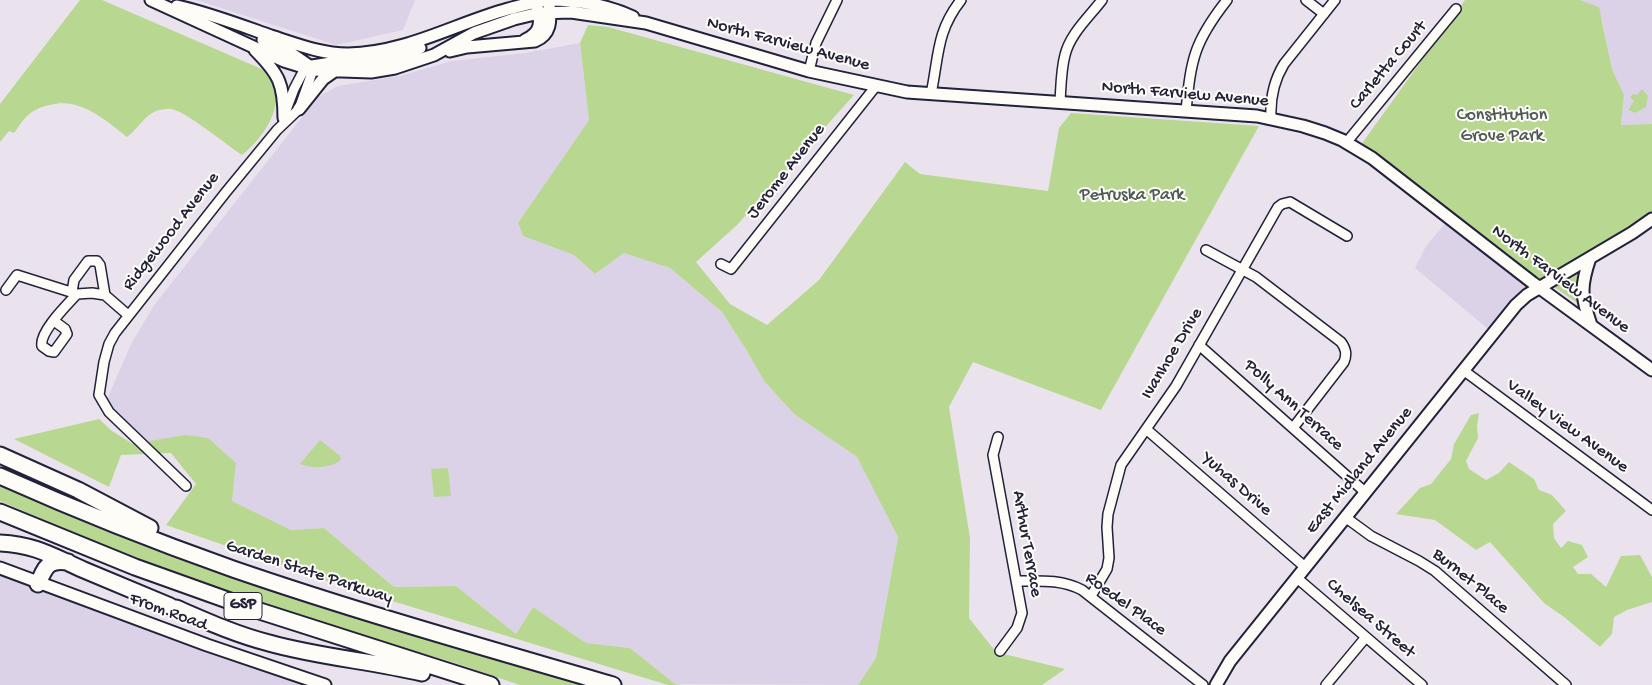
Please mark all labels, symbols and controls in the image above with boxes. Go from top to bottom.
street label: North Farview Avenue [704,13,872,77]
street label: Carletta Court [1346,17,1432,115]
street label: North Farview Avenue [1100,77,1270,113]
park label: Constitution Grove Park [1457,105,1547,148]
street label: Jerome Avenue [743,120,831,224]
street label: Ridgewood Avenue [119,168,225,296]
park label: Petruska Park [1080,185,1184,207]
street label: North Farview Avenue [1486,221,1634,339]
street label: Ivanhoe Drive [1137,304,1209,404]
street label: Polly Ann Terrace [1239,356,1347,456]
street label: Valley View Avenue [1502,375,1632,479]
street label: East Midland Avenue [1302,403,1418,539]
street label: Yuhas Drive [1196,448,1276,522]
street label: Arthur Terrace [1006,489,1046,599]
street label: Garden State Parkway [223,536,395,610]
street label: Burnet Place [1427,544,1513,620]
street label: Roedel Place [1080,568,1170,642]
street label: Chelsea Street [1321,574,1419,664]
street label: From Road [126,589,210,637]
road number: GSP [224,592,262,620]

